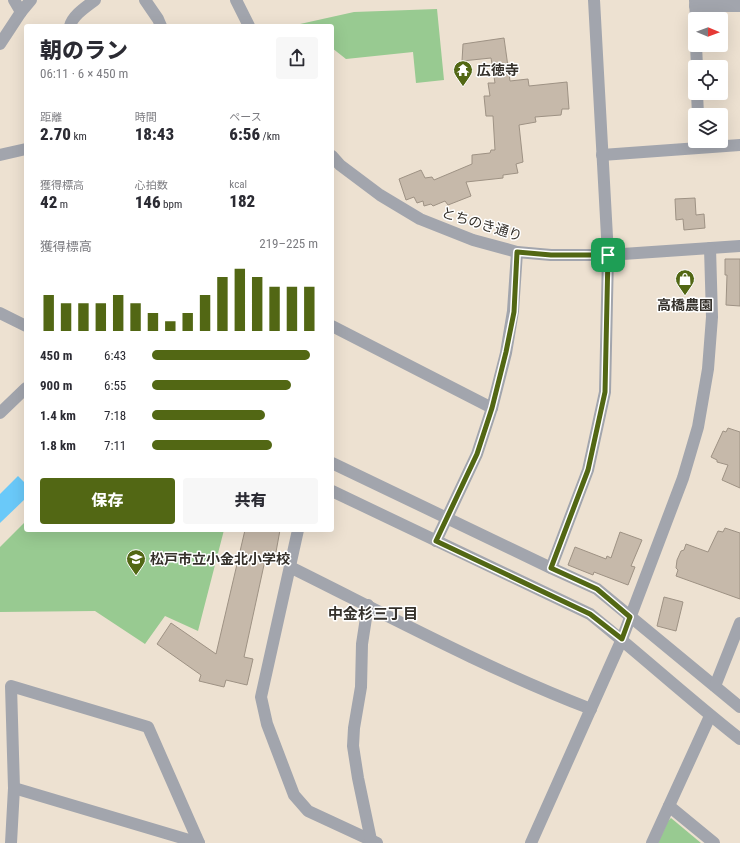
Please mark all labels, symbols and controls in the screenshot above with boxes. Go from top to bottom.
north arrow [688,12,728,52]
map controls [688,12,728,148]
button: share [276,37,318,79]
text: 朝のラン [40,38,128,63]
temple icon: 広徳寺 [452,59,474,87]
button: locate [688,60,728,100]
place label: 広徳寺 [477,62,519,78]
text: 06:11 · 6 × 450 m [40,66,128,81]
button: layers [688,108,728,148]
text: 距離 [40,111,62,124]
text: 時間 [135,111,157,124]
text: ペース [229,111,262,124]
text: 2.70 [40,124,71,144]
text: 18:43 [135,124,174,144]
text: 6:56 [229,124,260,144]
text: km [71,130,87,143]
text: /km [260,130,280,143]
text: kcal [229,178,247,191]
text: 獲得標高 [40,179,84,192]
text: 心拍数 [135,179,168,192]
text: 182 [229,191,255,211]
text: 42 [40,192,57,212]
text: 146 [135,192,161,212]
text: m [57,198,68,211]
text: bpm [161,198,182,211]
street label: とちのき通り [440,204,524,244]
text: 219–225 m [259,236,318,251]
pin [591,238,625,272]
text: 獲得標高 [40,239,92,254]
icon: arrive [597,244,619,266]
shop icon: 高橋農園 [674,268,696,296]
place label: 高橋農園 [657,297,713,313]
text: 450 m [40,348,72,363]
text: 6:43 [104,348,126,363]
text: 900 m [40,378,72,393]
text: 6:55 [104,378,126,393]
text: 1.4 km [40,408,76,423]
text: 7:18 [104,408,126,423]
text: 1.8 km [40,438,76,453]
text: 7:11 [104,438,126,453]
button: 保存 [40,478,175,524]
button: 共有 [183,478,318,524]
school or university icon: 松戸市立小金北小学校 [125,548,147,576]
place label: 松戸市立小金北小学校 [150,551,290,567]
district label: 中金杉三丁目 [328,605,418,623]

